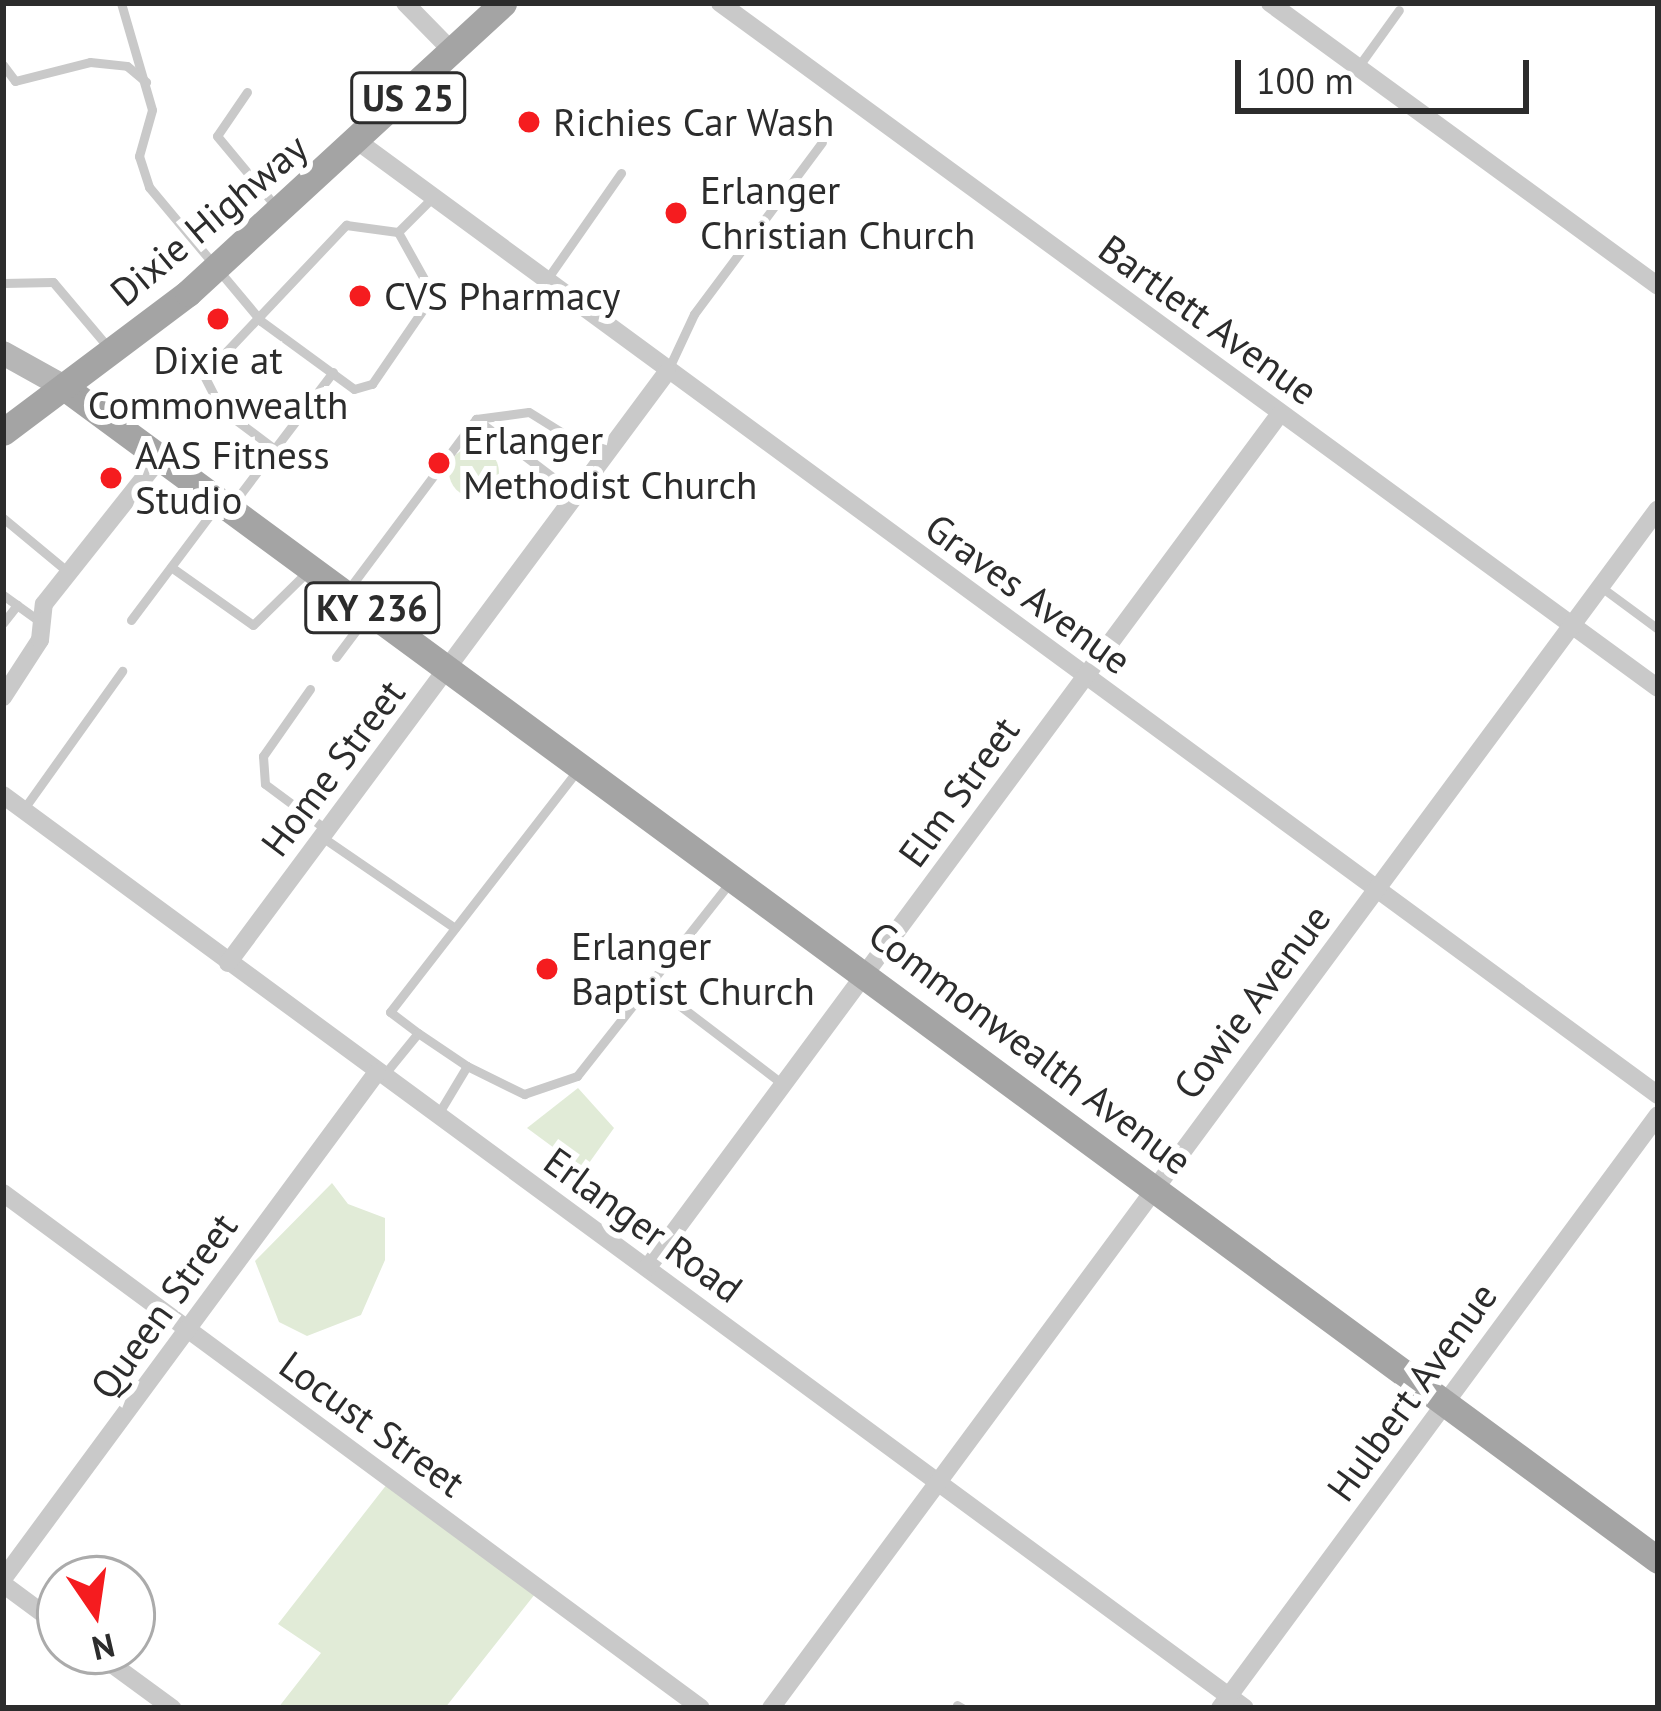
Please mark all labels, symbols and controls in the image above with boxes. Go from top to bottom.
scale bar [1241,36,1535,110]
text: 100 m [1256,57,1354,104]
road number: US 25 [348,68,468,128]
place label: Richies Car Wash [553,99,835,145]
marker: Richies Car Wash [516,109,542,135]
street label: Dixie Highway [101,124,317,316]
place label: Erlanger Christian Church [700,168,975,259]
marker: Erlanger Christian Church [663,200,689,226]
street label: Bartlett Avenue [1089,225,1327,415]
place label: CVS Pharmacy [384,273,621,319]
marker: CVS Pharmacy [347,283,373,309]
marker: Dixie at Commonwealth [205,306,231,332]
place label: Dixie at Commonwealth [88,338,348,429]
place label: Erlanger Methodist Church [463,418,757,509]
place label: AAS Fitness Studio [135,433,330,524]
marker: Erlanger Methodist Church [426,450,452,476]
marker: AAS Fitness Studio [98,465,124,491]
street label: Graves Avenue [916,504,1140,684]
road number: KY 236 [303,578,441,638]
street label: Home Street [252,671,414,865]
street label: Elm Street [889,708,1029,876]
street label: Cowie Avenue [1163,895,1341,1109]
street label: Commonwealth Avenue [859,911,1201,1185]
place label: Erlanger Baptist Church [571,924,815,1015]
marker: Erlanger Baptist Church [534,956,560,982]
street label: Erlanger Road [535,1138,751,1312]
street label: Queen Street [81,1204,247,1408]
street label: Hulbert Avenue [1317,1273,1507,1511]
street label: Locust Street [270,1341,474,1507]
north arrow [36,1555,156,1675]
text: N [88,1624,119,1671]

